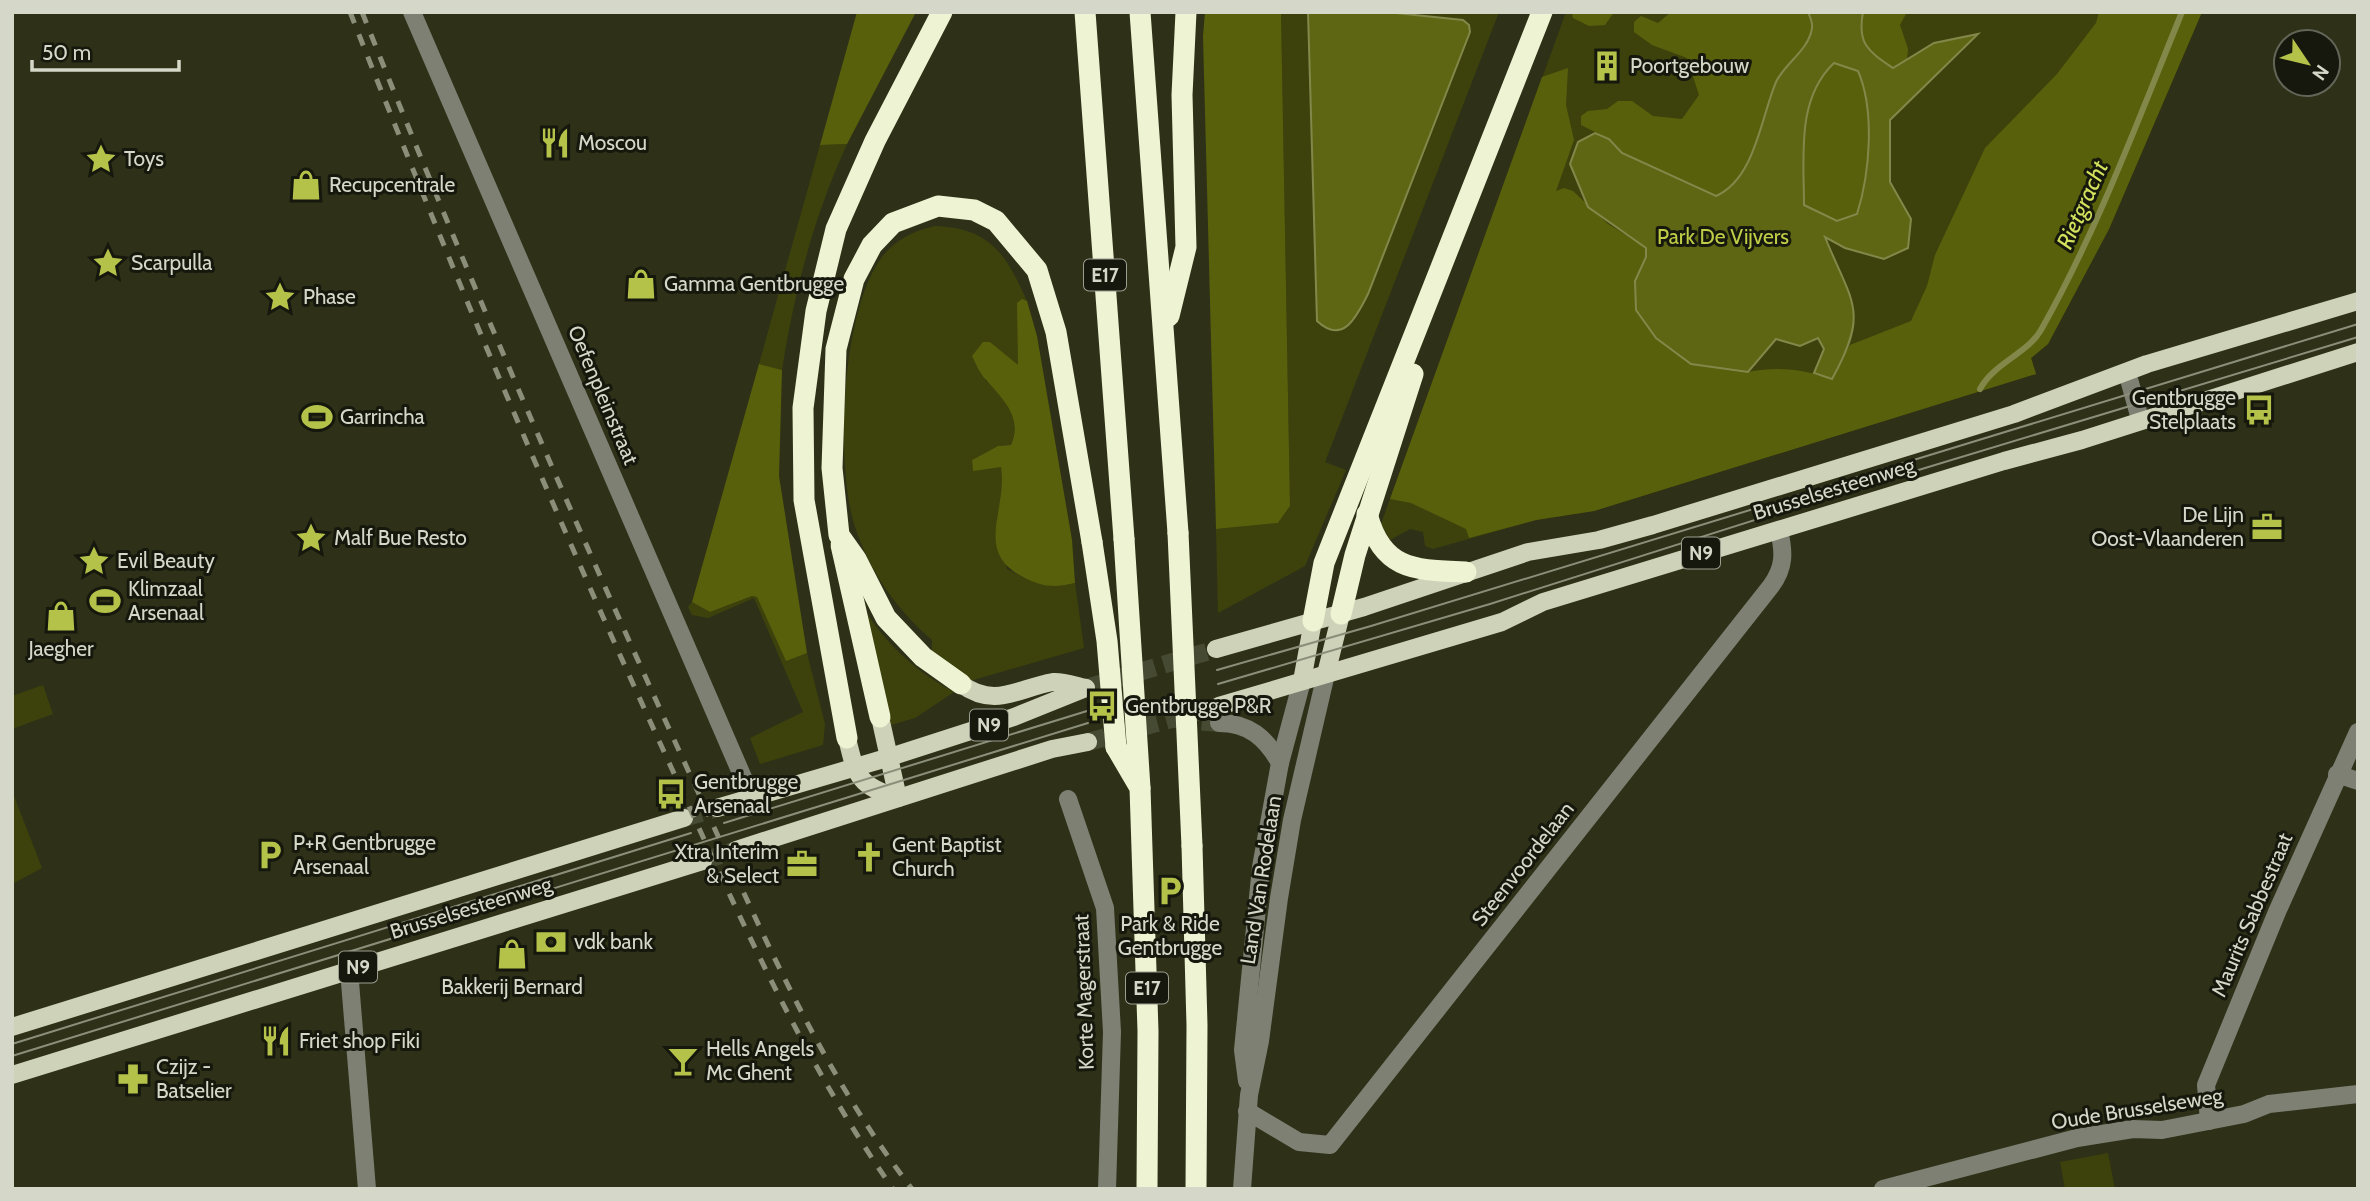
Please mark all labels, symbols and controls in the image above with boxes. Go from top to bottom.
scale bar [32,28,178,72]
north arrow [2272,28,2342,98]
text: 50 m [42,40,91,65]
building icon: Poortgebouw [1590,49,1624,83]
place label: Poortgebouw [1630,53,1749,78]
text: N [2307,60,2334,85]
restaurant icon: Moscou [538,126,572,160]
place label: Moscou [578,130,647,155]
place icon: Toys [84,142,118,176]
place label: Toys [124,146,164,171]
water label: Rietgracht [2050,156,2114,253]
shop icon: Recupcentrale [289,168,323,202]
place label: Recupcentrale [329,172,455,197]
park label: Park De Vijvers [1657,224,1789,250]
place icon: Scarpulla [91,246,125,280]
place label: Scarpulla [131,250,212,275]
road number: E17 [1084,260,1126,290]
shop icon: Gamma Gentbrugge [624,267,658,301]
place label: Gamma Gentbrugge [664,271,844,296]
place icon: Phase [263,280,297,314]
place label: Phase [303,284,356,309]
street label: Oefenpleinstraat [563,321,644,468]
place label: Gentbrugge Stelplaats [2132,385,2236,434]
bus stop icon: Gentbrugge Stelplaats [2242,393,2276,427]
sports icon: Garrincha [300,400,334,434]
place label: Garrincha [340,404,425,429]
street label: Brusselsesteenweg [1750,452,1918,525]
place label: De Lijn Oost-Vlaanderen [2091,502,2244,551]
office icon: De Lijn Oost-Vlaanderen [2250,510,2284,544]
place icon: Malf Bue Resto [294,521,328,555]
place label: Malf Bue Resto [334,525,467,550]
road number: N9 [1682,538,1720,568]
place icon: Evil Beauty [77,544,111,578]
place label: Evil Beauty [117,548,215,573]
place label: Klimzaal Arsenaal [128,576,204,625]
sports icon: Klimzaal Arsenaal [88,584,122,618]
shop icon: Jaegher [44,599,78,633]
place label: Jaegher [27,636,94,661]
bus stop icon: Gentbrugge P&R [1085,689,1119,723]
place label: Gentbrugge P&R [1125,693,1272,718]
road number: N9 [970,710,1008,740]
place label: Gentbrugge Arsenaal [694,769,799,818]
bus stop icon: Gentbrugge Arsenaal [654,777,688,811]
street label: Land Van Rodelaan [1235,794,1286,966]
street label: Steenvoordelaan [1466,797,1579,931]
street label: Maurits Sabbestraat [2206,829,2297,1000]
place label: P+R Gentbrugge Arsenaal [293,830,436,879]
place label: Gent Baptist Church [892,832,1002,881]
parking icon: P+R Gentbrugge Arsenaal [253,838,287,872]
place label: Xtra Interim & Select [675,839,779,888]
church icon: Gent Baptist Church [852,840,886,874]
office icon: Xtra Interim & Select [785,847,819,881]
street label: Brusselsesteenweg [387,871,555,944]
parking icon: Park & Ride Gentbrugge [1153,874,1187,908]
place label: Park & Ride Gentbrugge [1118,911,1222,960]
street label: Korte Magerstraat [1068,914,1099,1070]
bank icon: vdk bank [534,925,568,959]
place label: vdk bank [574,929,653,954]
shop icon: Bakkerij Bernard [495,937,529,971]
road number: N9 [339,951,377,982]
road number: E17 [1126,972,1168,1004]
place label: Bakkerij Bernard [441,974,583,1000]
restaurant icon: Friet shop Fiki [259,1024,293,1058]
place label: Friet shop Fiki [299,1028,420,1053]
place label: Hells Angels Mc Ghent [706,1036,814,1085]
bar icon: Hells Angels Mc Ghent [666,1044,700,1078]
place label: Czijz - Batselier [156,1054,232,1103]
pharmacy icon: Czijz - Batselier [116,1062,150,1096]
street label: Oude Brusselseweg [2049,1083,2225,1134]

